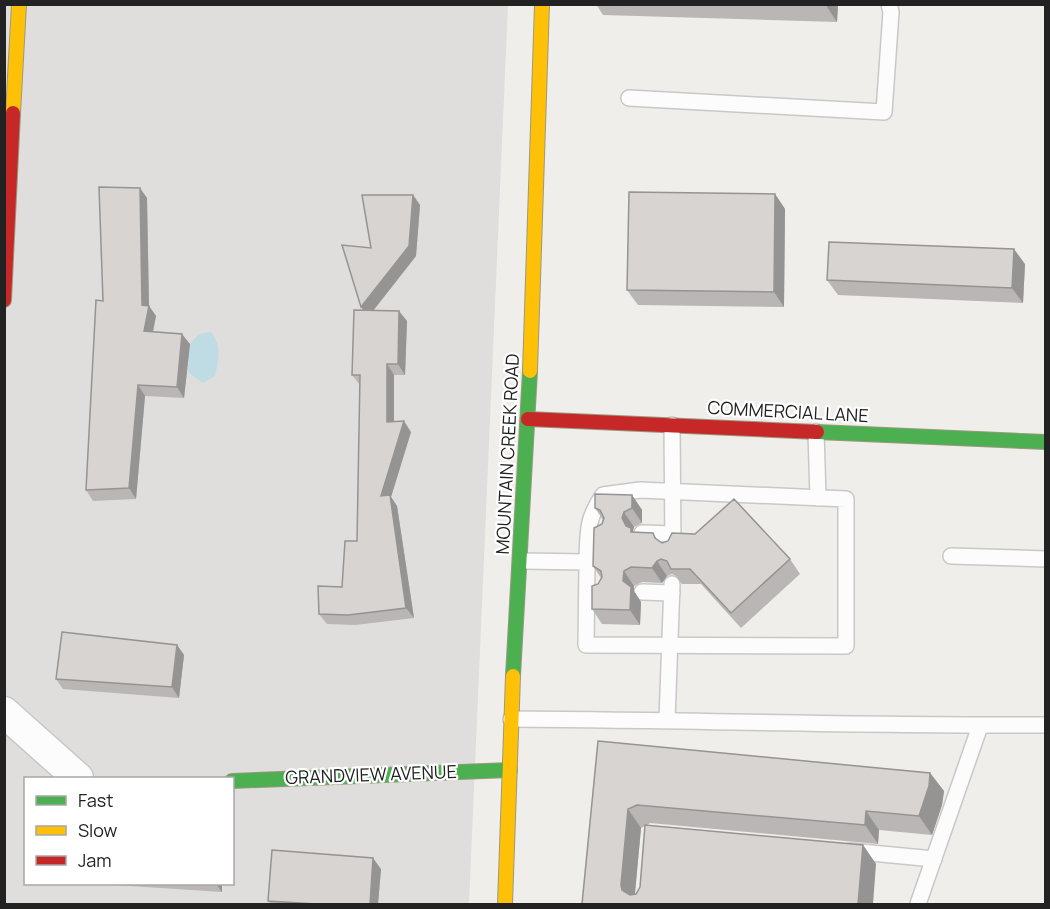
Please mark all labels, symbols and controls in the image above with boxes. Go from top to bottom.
street label: MOUNTAIN CREEK ROAD [490,353,524,555]
street label: COMMERCIAL LANE [707,395,869,427]
street label: GRANDVIEW AVENUE [285,759,457,789]
legend [24,777,234,885]
text: Fast [78,788,113,812]
text: Slow [78,818,118,842]
text: Jam [78,848,112,872]

